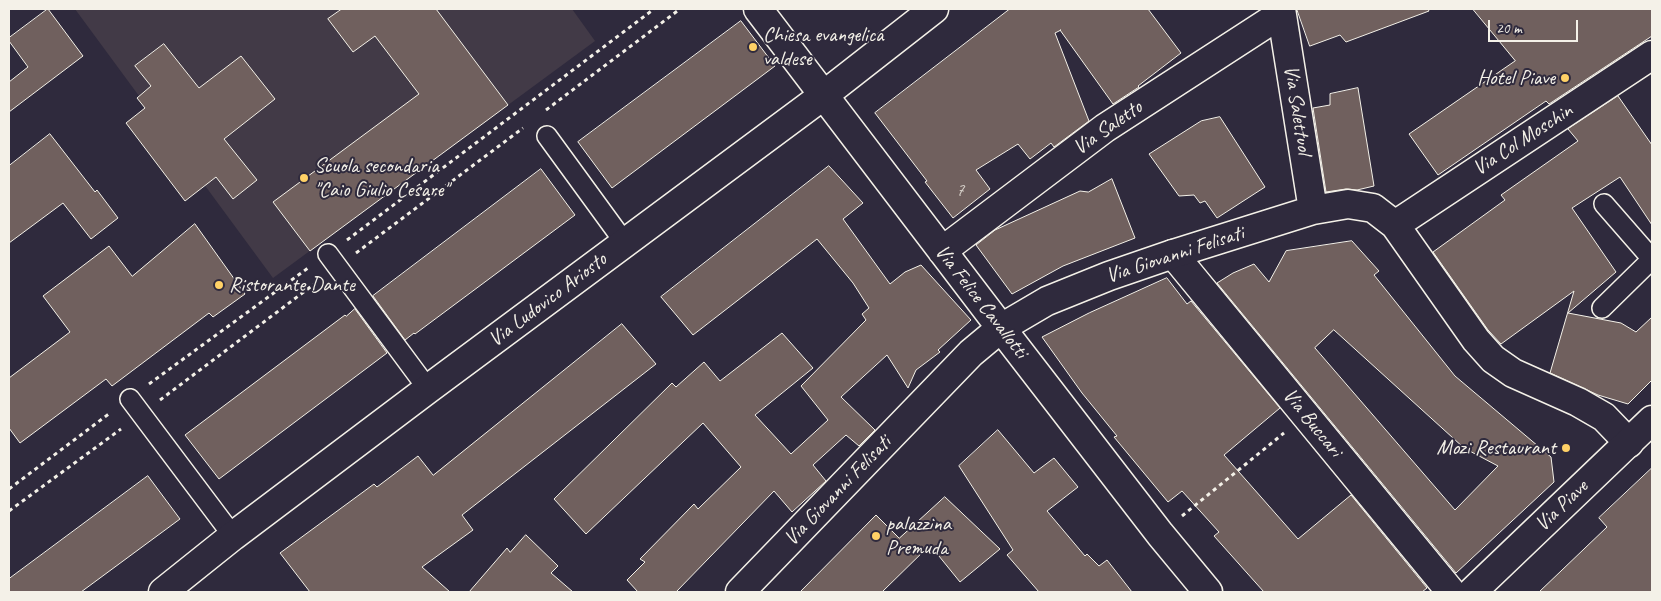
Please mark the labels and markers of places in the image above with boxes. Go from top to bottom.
place label: Chiesa evangelica valdese [763,22,883,72]
marker: Chiesa evangelica valdese [747,41,759,53]
place label: Hotel Piave [1477,65,1555,91]
marker: Hotel Piave [1559,72,1571,84]
place label: Scuola secondaria "Caio Giulio Cesare" [314,153,448,203]
marker: Scuola secondaria "Caio Giulio Cesare" [298,172,310,184]
place label: Ristorante Dante [229,272,355,298]
marker: Ristorante Dante [213,279,225,291]
place label: Mozi Restaurant [1437,435,1556,461]
marker: Mozi Restaurant [1560,442,1572,454]
place label: palazzina Premuda [886,511,951,561]
marker: palazzina Premuda [870,530,882,542]

